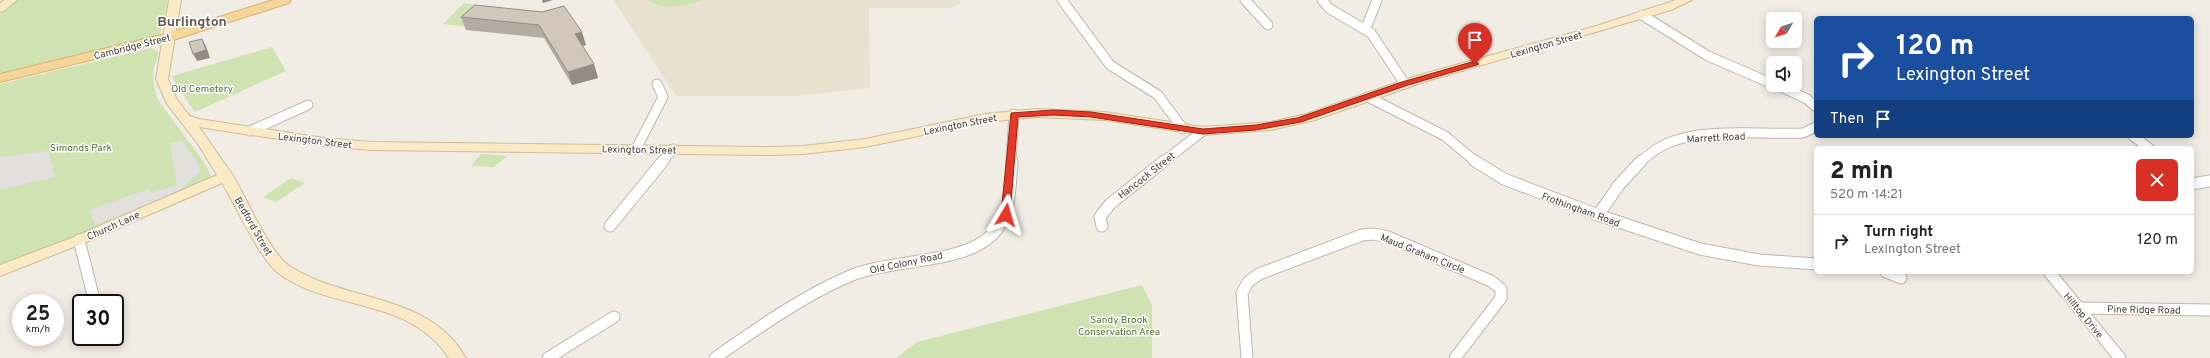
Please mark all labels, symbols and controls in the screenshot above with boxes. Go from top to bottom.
north arrow [1766,12,1802,48]
map controls [1766,12,1802,92]
district label: Burlington [157,14,227,31]
pin [1458,23,1492,64]
icon: arrive [1464,29,1486,51]
street label: Lexington Street [1509,29,1584,62]
text: 120 m [1896,29,1974,65]
street label: Cambridge Street [93,32,172,63]
icon: right [1830,32,1882,84]
button: sound [1766,56,1802,92]
text: Lexington Street [1896,64,2030,87]
park label: Old Cemetery [171,83,233,96]
icon: arrive [1872,108,1894,130]
text: Then [1830,110,1864,129]
street label: Lexington Street [922,112,998,139]
street label: Lexington Street [277,130,353,153]
street label: Marrett Road [1686,130,1746,147]
park label: Simonds Park [50,142,112,155]
street label: Lexington Street [602,143,677,158]
street label: Hancock Street [1116,150,1178,203]
text: 2 min [1830,157,1894,187]
button: close [2136,159,2178,201]
text: 520 m · 14:21 [1830,187,1903,203]
street label: Frothingham Road [1540,190,1621,231]
position arrow [985,194,1027,236]
street label: Bedford Street [231,195,275,259]
street label: Church Lane [85,209,142,244]
text: Turn right [1864,223,1933,242]
icon: right [1830,230,1852,252]
text: 120 m [2137,231,2178,250]
street label: Maud Graham Circle [1378,232,1467,277]
text: Lexington Street [1864,242,1961,258]
street label: Old Colony Road [869,249,944,278]
street label: Hilltop Drive [2060,290,2106,341]
speed limit sign: 30 [72,294,124,346]
text: 25 [26,302,50,328]
street label: Pine Ridge Road [2107,303,2181,318]
park label: Sandy Brook Conservation Area [1078,314,1160,339]
text: km/h [26,323,50,336]

